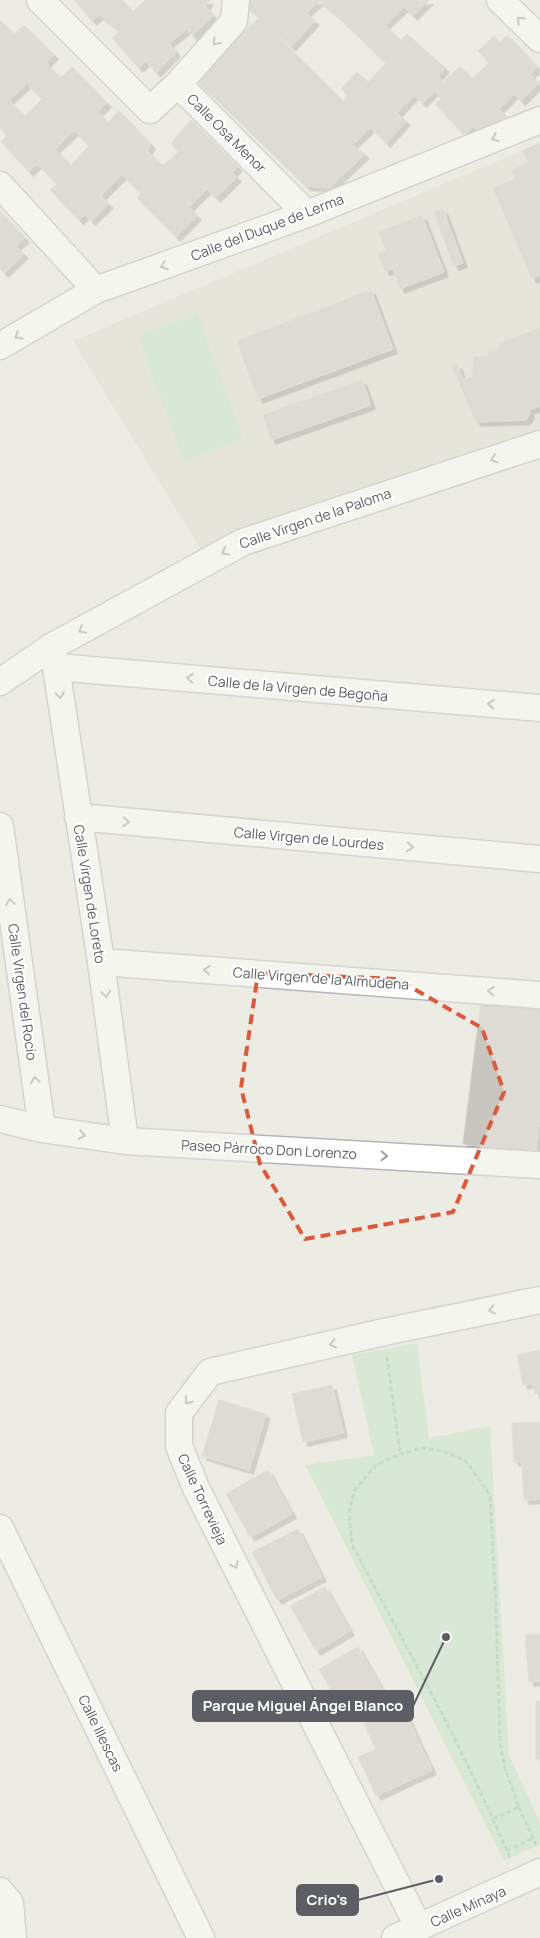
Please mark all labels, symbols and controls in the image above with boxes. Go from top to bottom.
one-way arrow [517,17,526,26]
one-way arrow [213,36,222,45]
street label: Calle Osa Menor [183,89,271,177]
one-way arrow [491,132,500,142]
street label: Calle del Duque de Lerma [188,189,346,265]
one-way arrow [160,260,168,270]
one-way arrow [14,330,23,340]
one-way arrow [490,453,498,463]
street label: Calle Virgen de la Paloma [237,483,393,553]
one-way arrow [221,546,230,556]
one-way arrow [79,624,88,634]
street label: Calle de la Virgen de Begoña [207,671,389,705]
one-way arrow [186,673,194,684]
one-way arrow [54,692,65,700]
one-way arrow [487,699,495,710]
one-way arrow [122,816,130,827]
street label: Calle Virgen de Lourdes [233,822,385,854]
street label: Calle Virgen de Loreto [70,823,110,965]
one-way arrow [406,842,414,853]
one-way arrow [6,898,16,906]
street label: Calle Virgen del Rocío [4,923,42,1061]
street label: Calle Virgen de la Almudena [232,962,410,994]
one-way arrow [203,964,211,975]
one-way arrow [487,986,495,997]
one-way arrow [100,990,110,999]
one-way arrow [30,1076,41,1084]
one-way arrow [78,1129,87,1139]
street label: Paseo Párroco Don Lorenzo [181,1135,357,1163]
one-way arrow [380,1150,388,1161]
one-way arrow [488,1304,497,1315]
one-way arrow [329,1338,338,1349]
one-way arrow [185,1395,194,1405]
street label: Calle Torrevieja [174,1450,232,1548]
one-way arrow [229,1560,239,1569]
street label: Calle Illescas [74,1691,128,1775]
callout: Parque Miguel Ángel Blanco [193,1691,413,1721]
text: Parque Miguel Ángel Blanco [203,1695,403,1716]
street label: Calle Minaya [427,1881,509,1931]
callout: Crio's [297,1885,358,1915]
text: Crio's [307,1889,347,1910]

